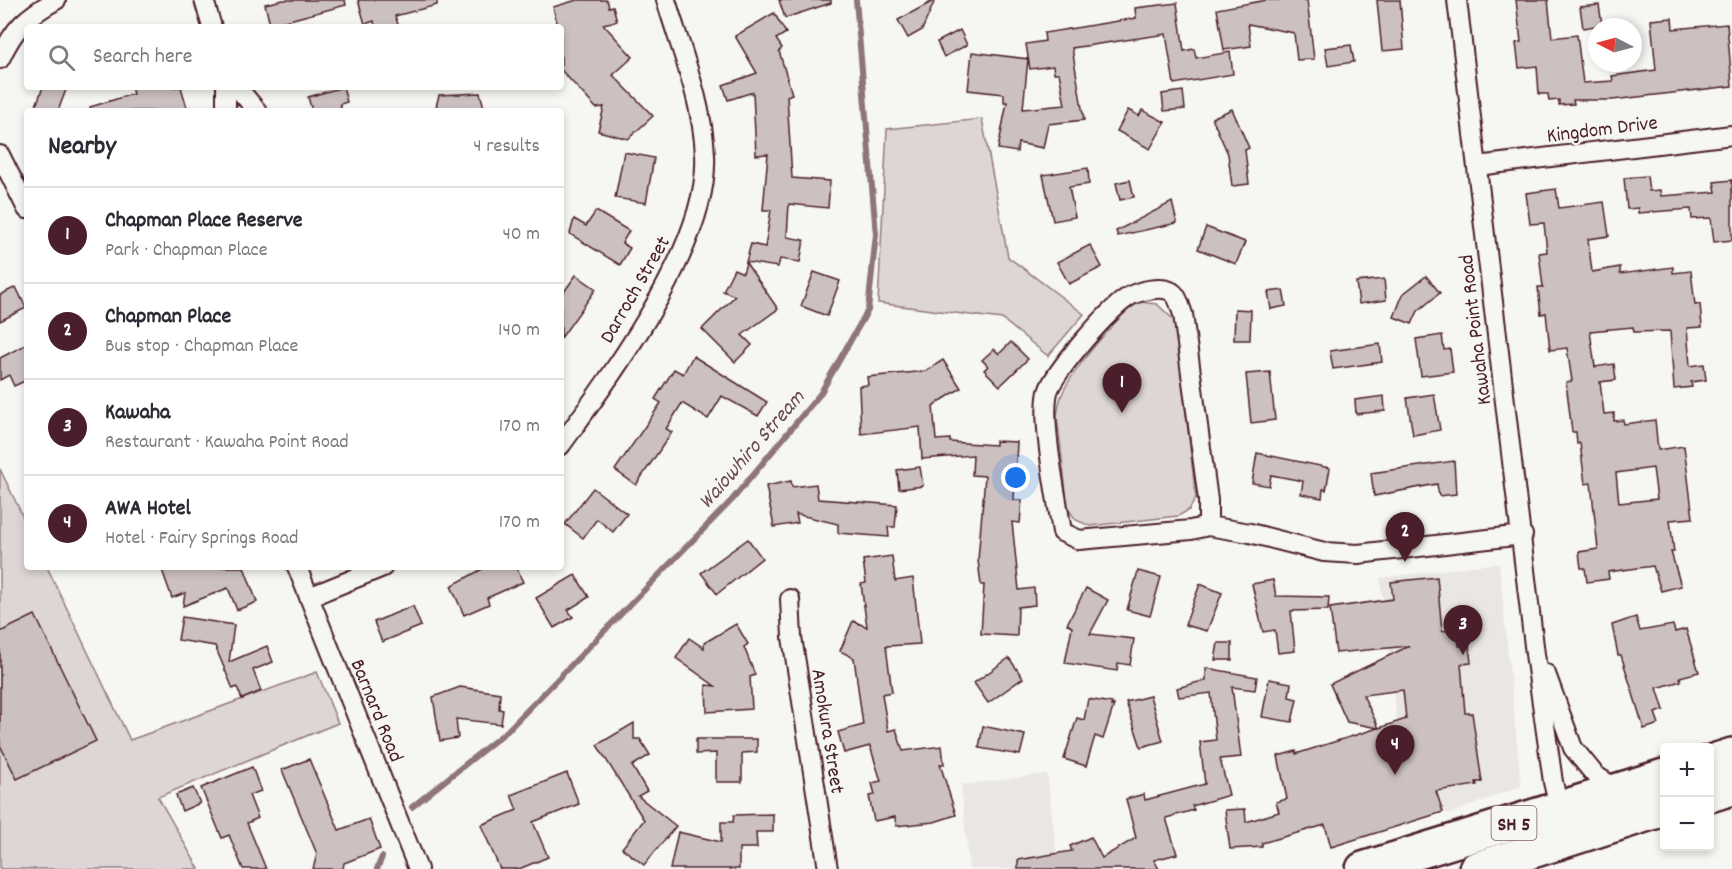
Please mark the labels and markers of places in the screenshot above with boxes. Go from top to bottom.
pin: 1 [1102,364,1142,413]
pin: 2 [1386,512,1424,562]
pin: 3 [1444,606,1482,655]
pin: 4 [1376,726,1414,775]

